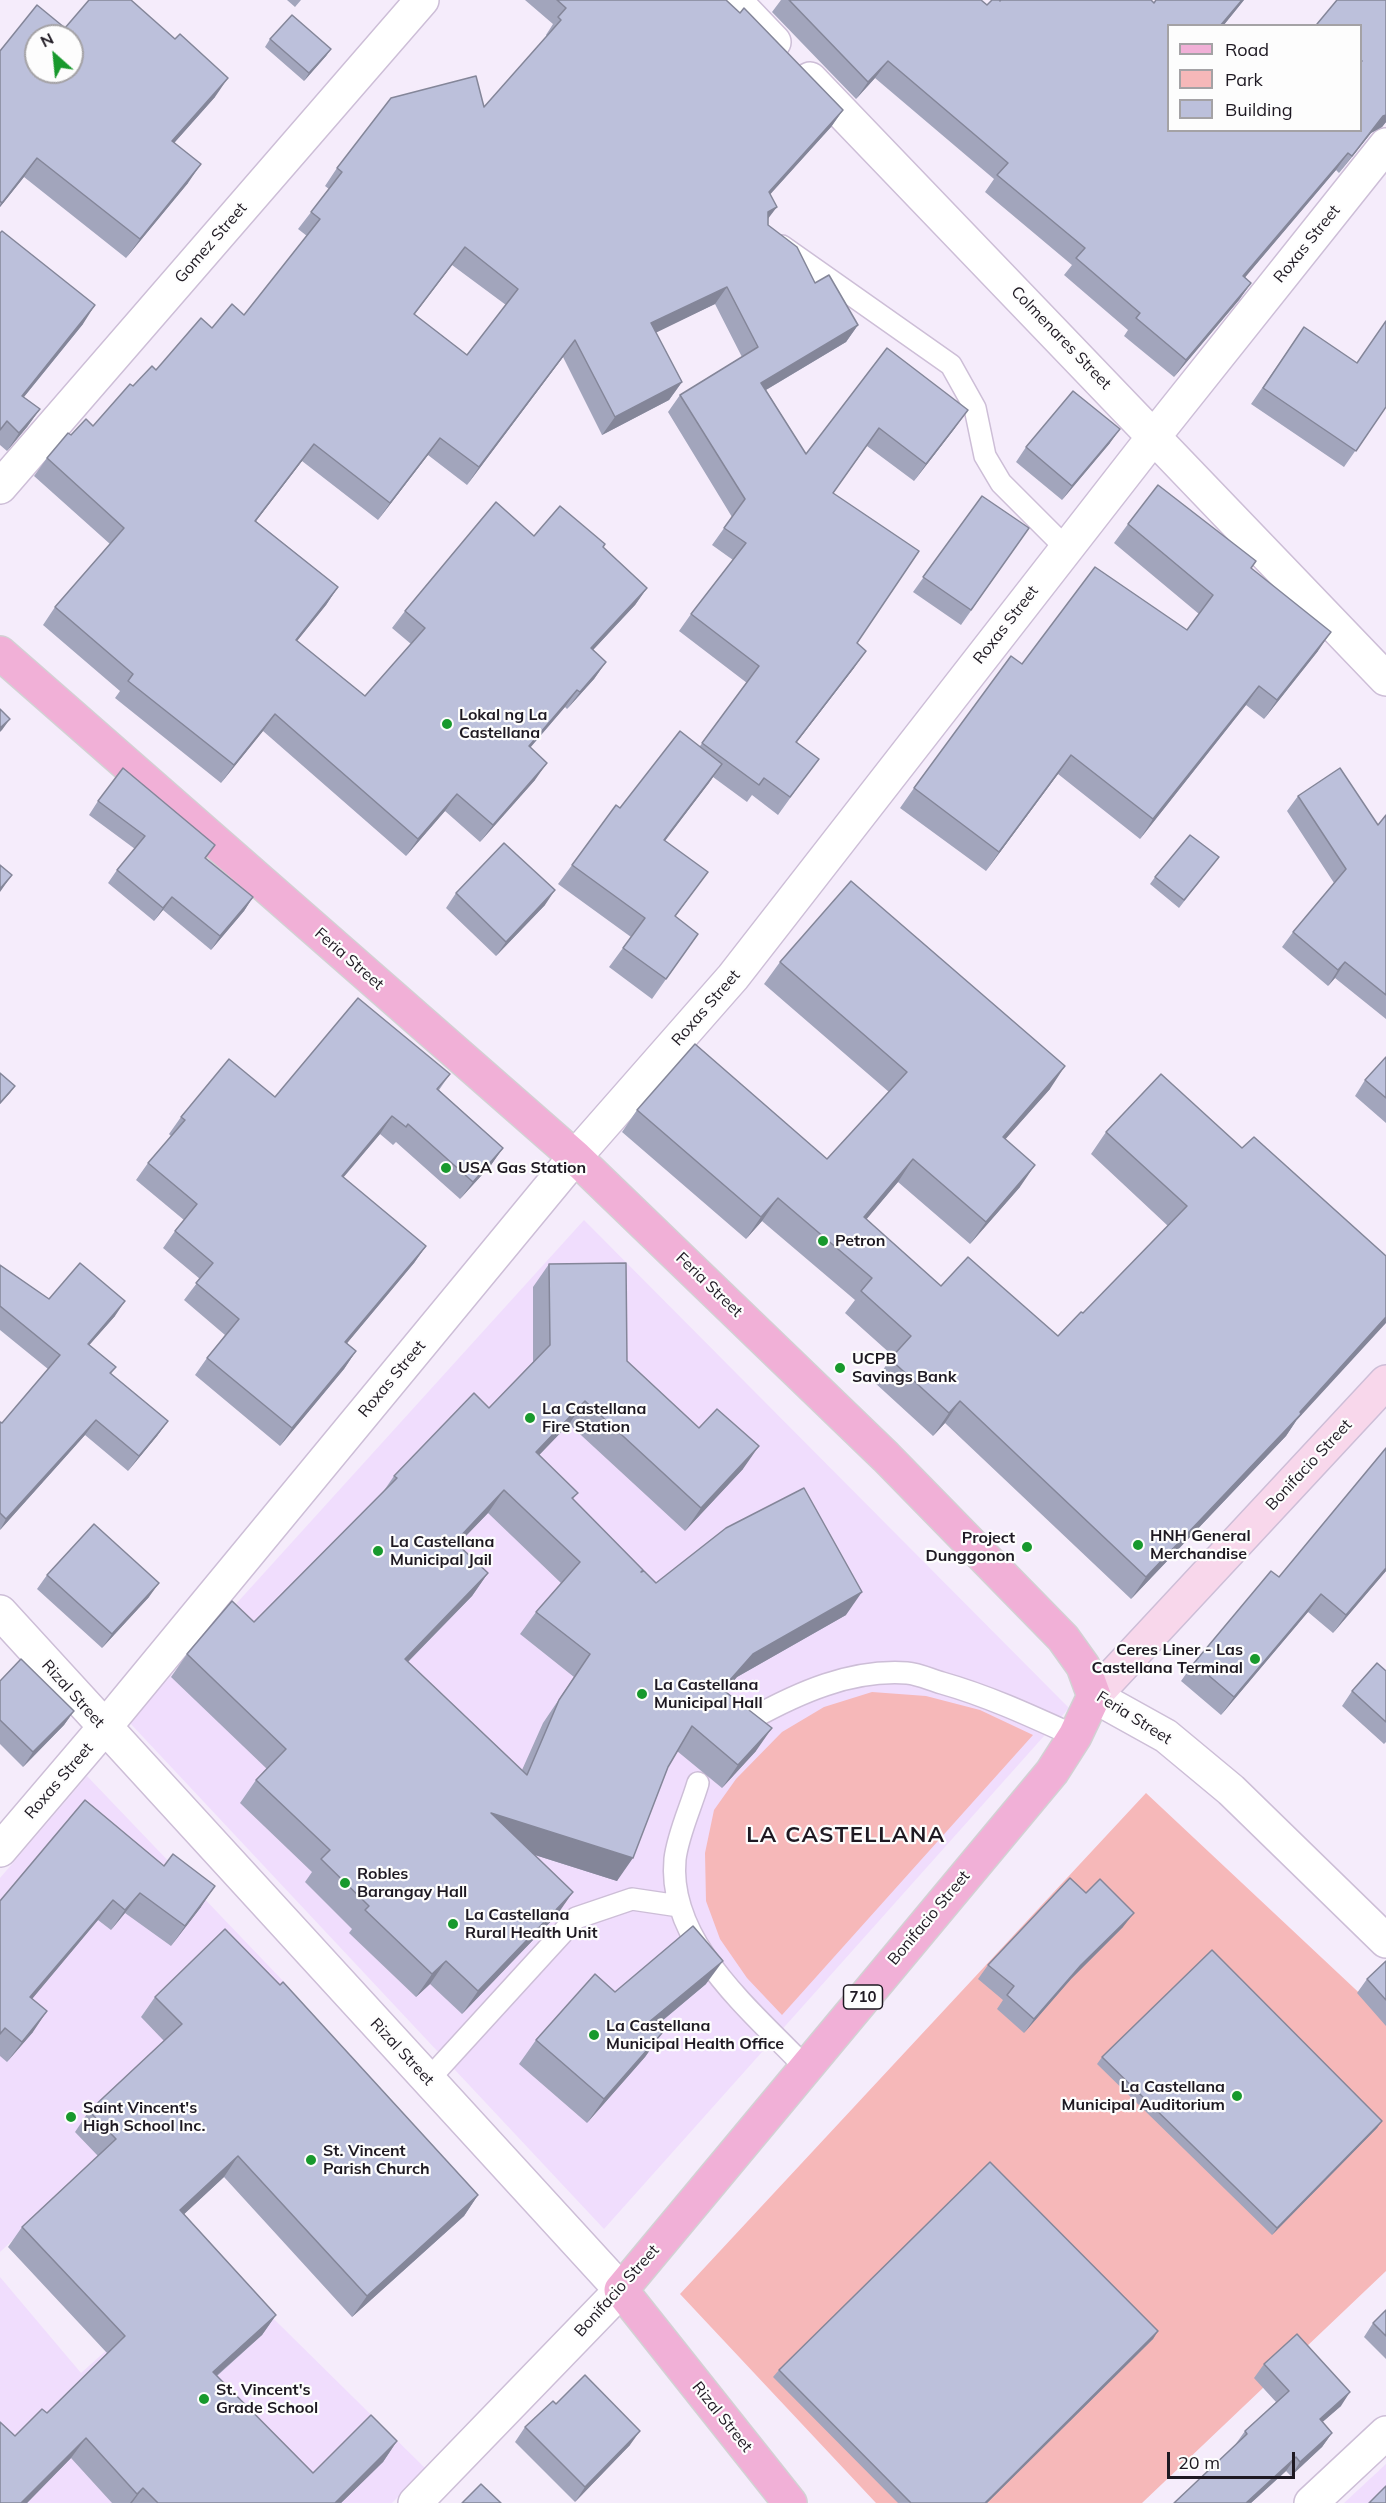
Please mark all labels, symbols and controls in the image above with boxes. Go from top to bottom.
north arrow [24,24,84,84]
legend [1167,24,1362,132]
text: N [37,28,57,51]
text: Road [1225,38,1269,61]
text: Park [1225,68,1263,91]
text: Building [1225,98,1293,121]
street label: Gomez Street [171,199,251,287]
street label: Roxas Street [1270,201,1344,287]
street label: Colmenares Street [1007,282,1115,394]
street label: Roxas Street [969,582,1043,668]
place label: Lokal ng La Castellana [459,705,547,743]
marker: Lokal ng La Castellana [440,717,454,731]
street label: Feria Street [311,924,387,994]
street label: Roxas Street [668,966,744,1050]
place label: USA Gas Station [458,1158,586,1178]
marker: USA Gas Station [439,1161,453,1175]
place label: Petron [835,1231,885,1251]
marker: Petron [816,1234,830,1248]
street label: Feria Street [672,1249,746,1321]
street label: Roxas Street [354,1337,430,1421]
place label: UCPB Savings Bank [852,1349,956,1387]
marker: UCPB Savings Bank [833,1361,847,1375]
place label: La Castellana Fire Station [542,1399,646,1437]
marker: La Castellana Fire Station [523,1411,537,1425]
street label: Bonifacio Street [1262,1416,1356,1514]
place label: HNH General Merchandise [1150,1526,1251,1564]
place label: Project Dunggonon [925,1528,1015,1566]
place label: La Castellana Municipal Jail [390,1532,494,1570]
marker: HNH General Merchandise [1131,1538,1145,1552]
marker: Project Dunggonon [1020,1540,1034,1554]
marker: La Castellana Municipal Jail [371,1544,385,1558]
place label: Ceres Liner - Las Castellana Terminal [1091,1640,1243,1678]
marker: Ceres Liner - Las Castellana Terminal [1248,1652,1262,1666]
street label: Rizal Street [37,1656,109,1732]
place label: La Castellana Municipal Hall [654,1675,763,1713]
marker: La Castellana Municipal Hall [635,1687,649,1701]
street label: Feria Street [1093,1687,1175,1749]
street label: Roxas Street [21,1739,97,1823]
district label: LA CASTELLANA [746,1822,946,1848]
place label: Robles Barangay Hall [357,1864,467,1902]
street label: Bonifacio Street [884,1867,974,1969]
marker: Robles Barangay Hall [338,1876,352,1890]
place label: La Castellana Rural Health Unit [465,1905,598,1943]
marker: La Castellana Rural Health Unit [446,1917,460,1931]
road number: 710 [844,1985,882,2009]
street label: Rizal Street [366,2014,438,2090]
place label: La Castellana Municipal Health Office [606,2016,784,2054]
marker: La Castellana Municipal Health Office [587,2028,601,2042]
place label: La Castellana Municipal Auditorium [1062,2077,1225,2115]
marker: La Castellana Municipal Auditorium [1230,2089,1244,2103]
place label: Saint Vincent's High School Inc. [83,2098,205,2136]
marker: Saint Vincent's High School Inc. [64,2110,78,2124]
place label: St. Vincent Parish Church [323,2141,430,2179]
marker: St. Vincent Parish Church [304,2153,318,2167]
street label: Bonifacio Street [571,2241,663,2341]
street label: Rizal Street [688,2378,756,2456]
place label: St. Vincent's Grade School [216,2380,318,2418]
marker: St. Vincent's Grade School [197,2392,211,2406]
scale bar [1170,2440,1298,2478]
text: 20 m [1178,2451,1220,2474]

